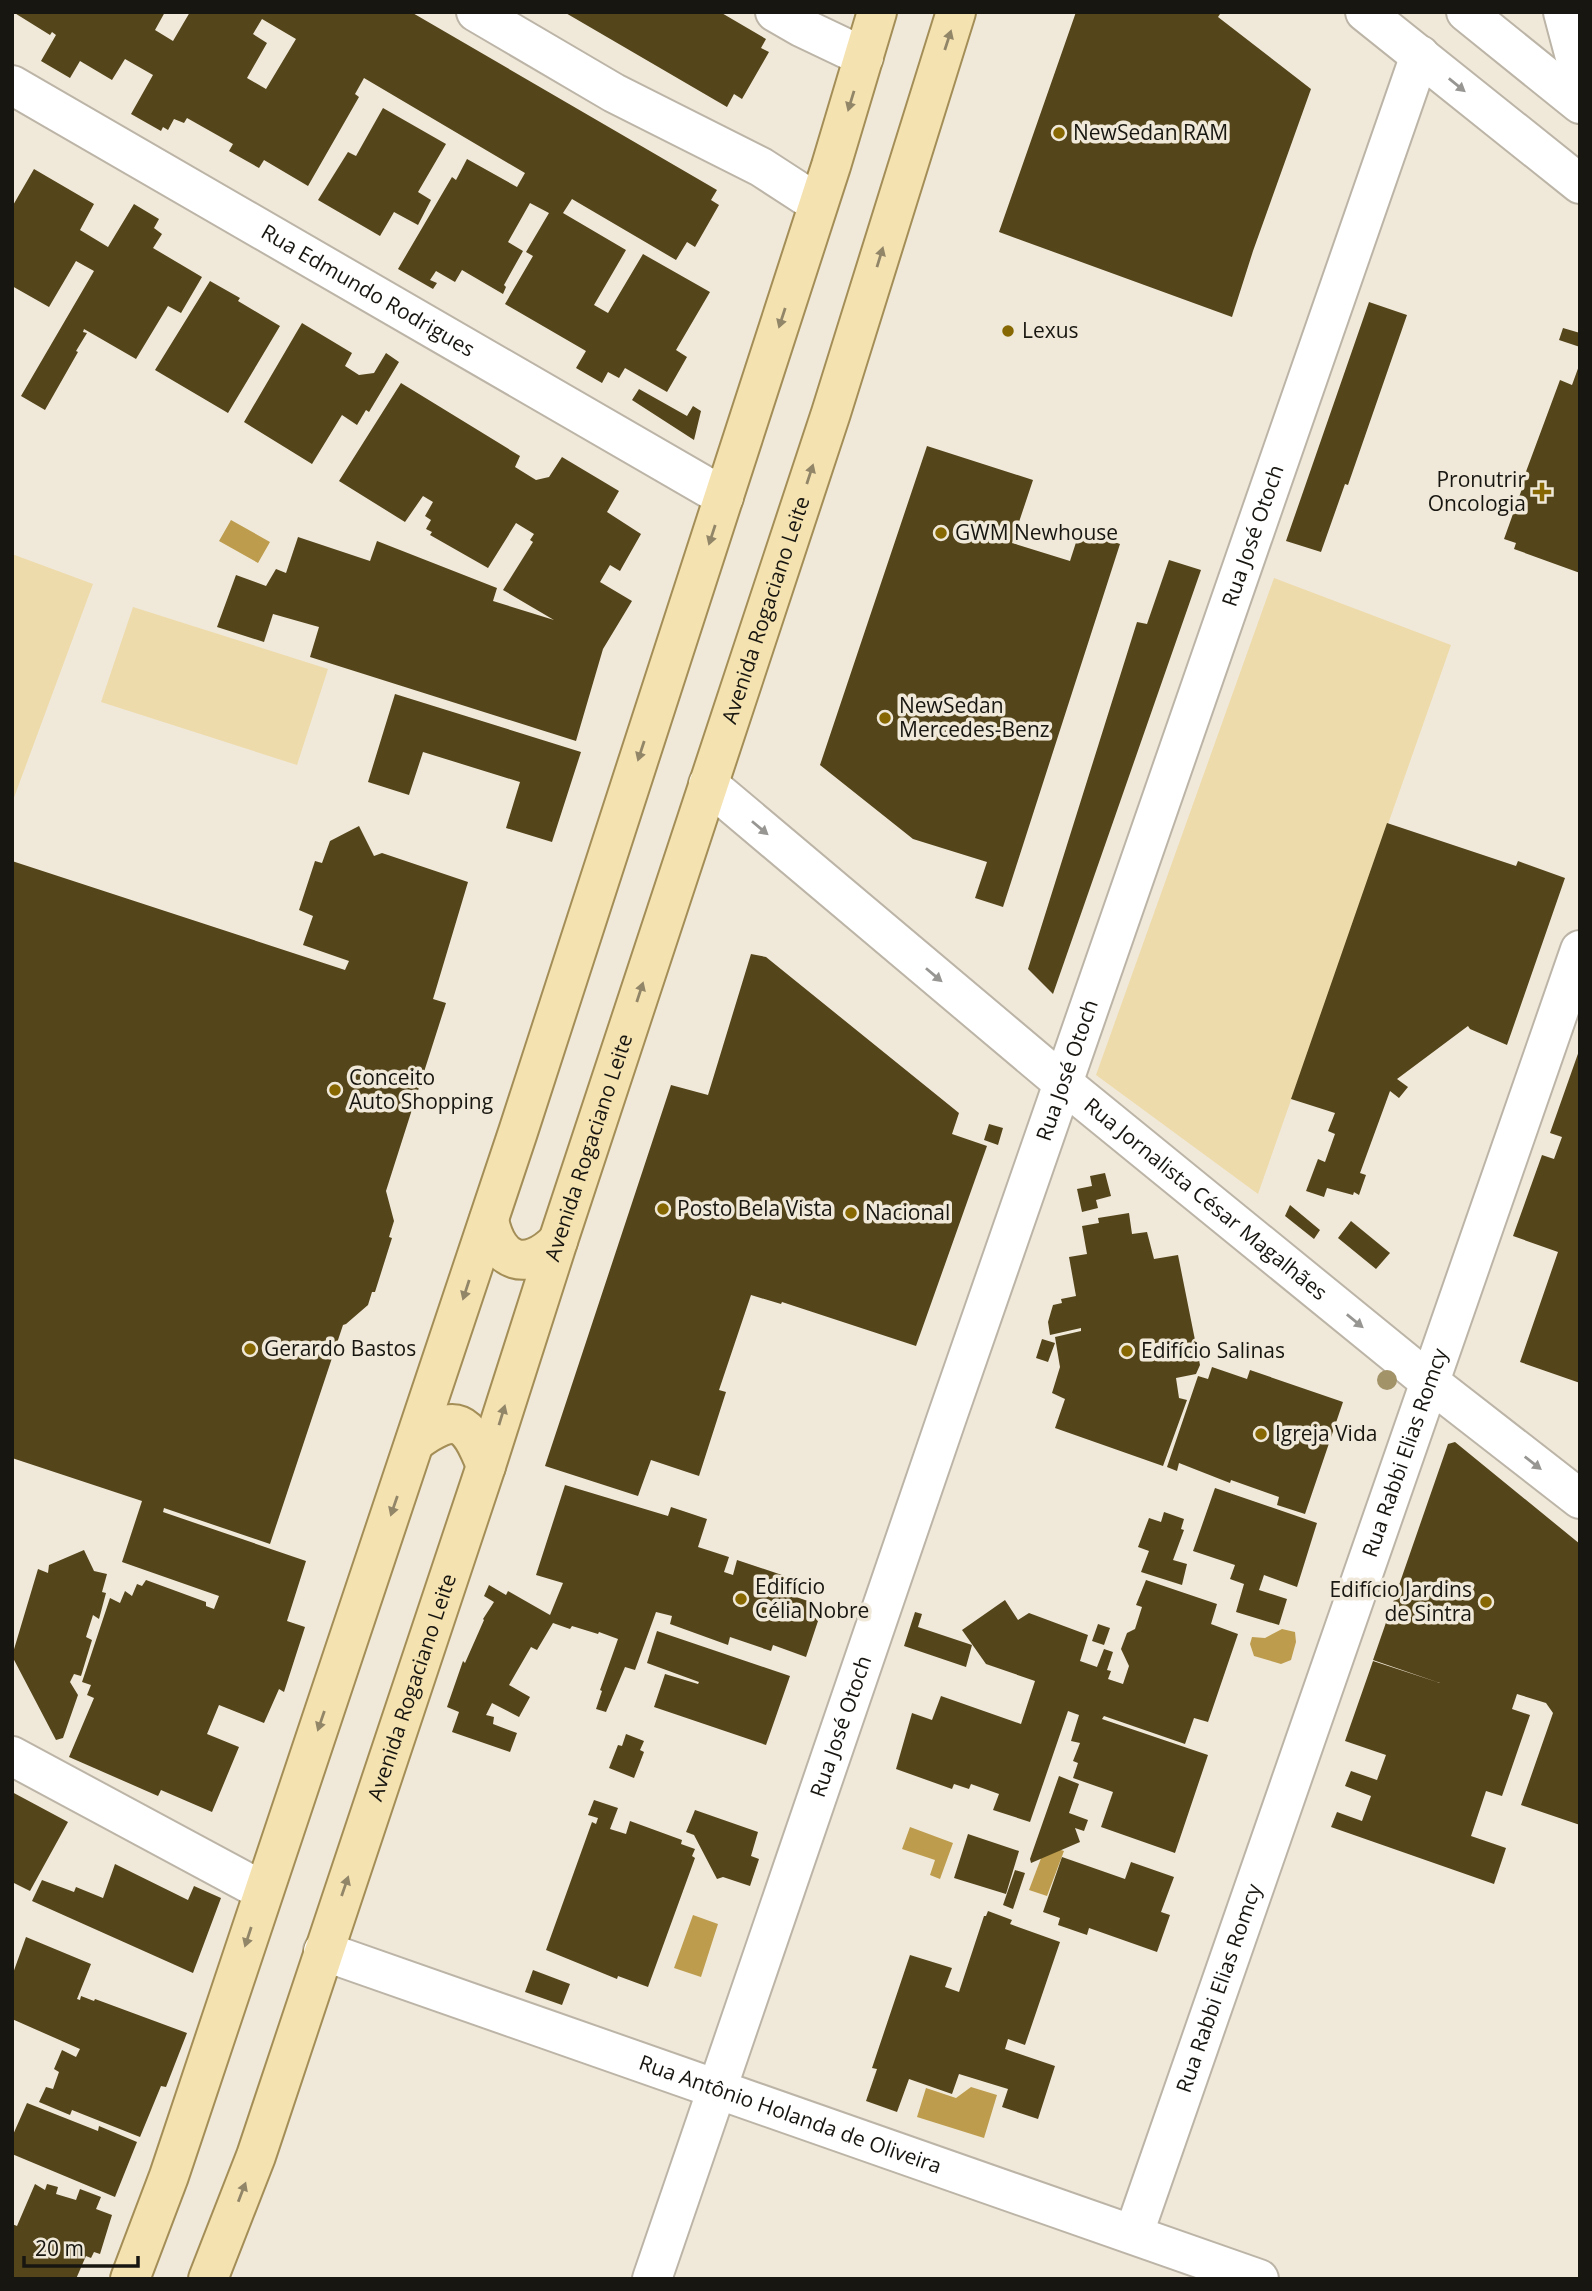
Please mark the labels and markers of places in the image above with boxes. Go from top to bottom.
place label: NewSedan RAM [1073,118,1228,146]
marker: NewSedan RAM [1051,125,1067,141]
place label: Lexus [1022,316,1079,344]
marker: Lexus [1000,323,1016,339]
place label: Pronutrir Oncologia [1428,465,1526,517]
marker: Pronutrir Oncologia [1532,482,1552,502]
place label: GWM Newhouse [955,518,1118,546]
marker: GWM Newhouse [933,525,949,541]
place label: NewSedan Mercedes-Benz [899,691,1050,743]
marker: NewSedan Mercedes-Benz [877,710,893,726]
place label: Conceito Auto Shopping [349,1063,493,1115]
marker: Conceito Auto Shopping [327,1082,343,1098]
place label: Posto Bela Vista [677,1194,833,1222]
place label: Nacional [865,1198,950,1226]
marker: Posto Bela Vista [655,1201,671,1217]
marker: Nacional [843,1205,859,1221]
place label: Gerardo Bastos [264,1334,416,1362]
place label: Edifício Salinas [1141,1336,1285,1364]
marker: Gerardo Bastos [242,1341,258,1357]
marker: Edifício Salinas [1119,1343,1135,1359]
place label: Igreja Vida [1275,1419,1377,1447]
marker: Igreja Vida [1253,1426,1269,1442]
place label: Edifício Célia Nobre [755,1572,869,1624]
place label: Edifício Jardins de Sintra [1329,1575,1472,1627]
marker: Edifício Célia Nobre [733,1591,749,1607]
marker: Edifício Jardins de Sintra [1478,1594,1494,1610]

